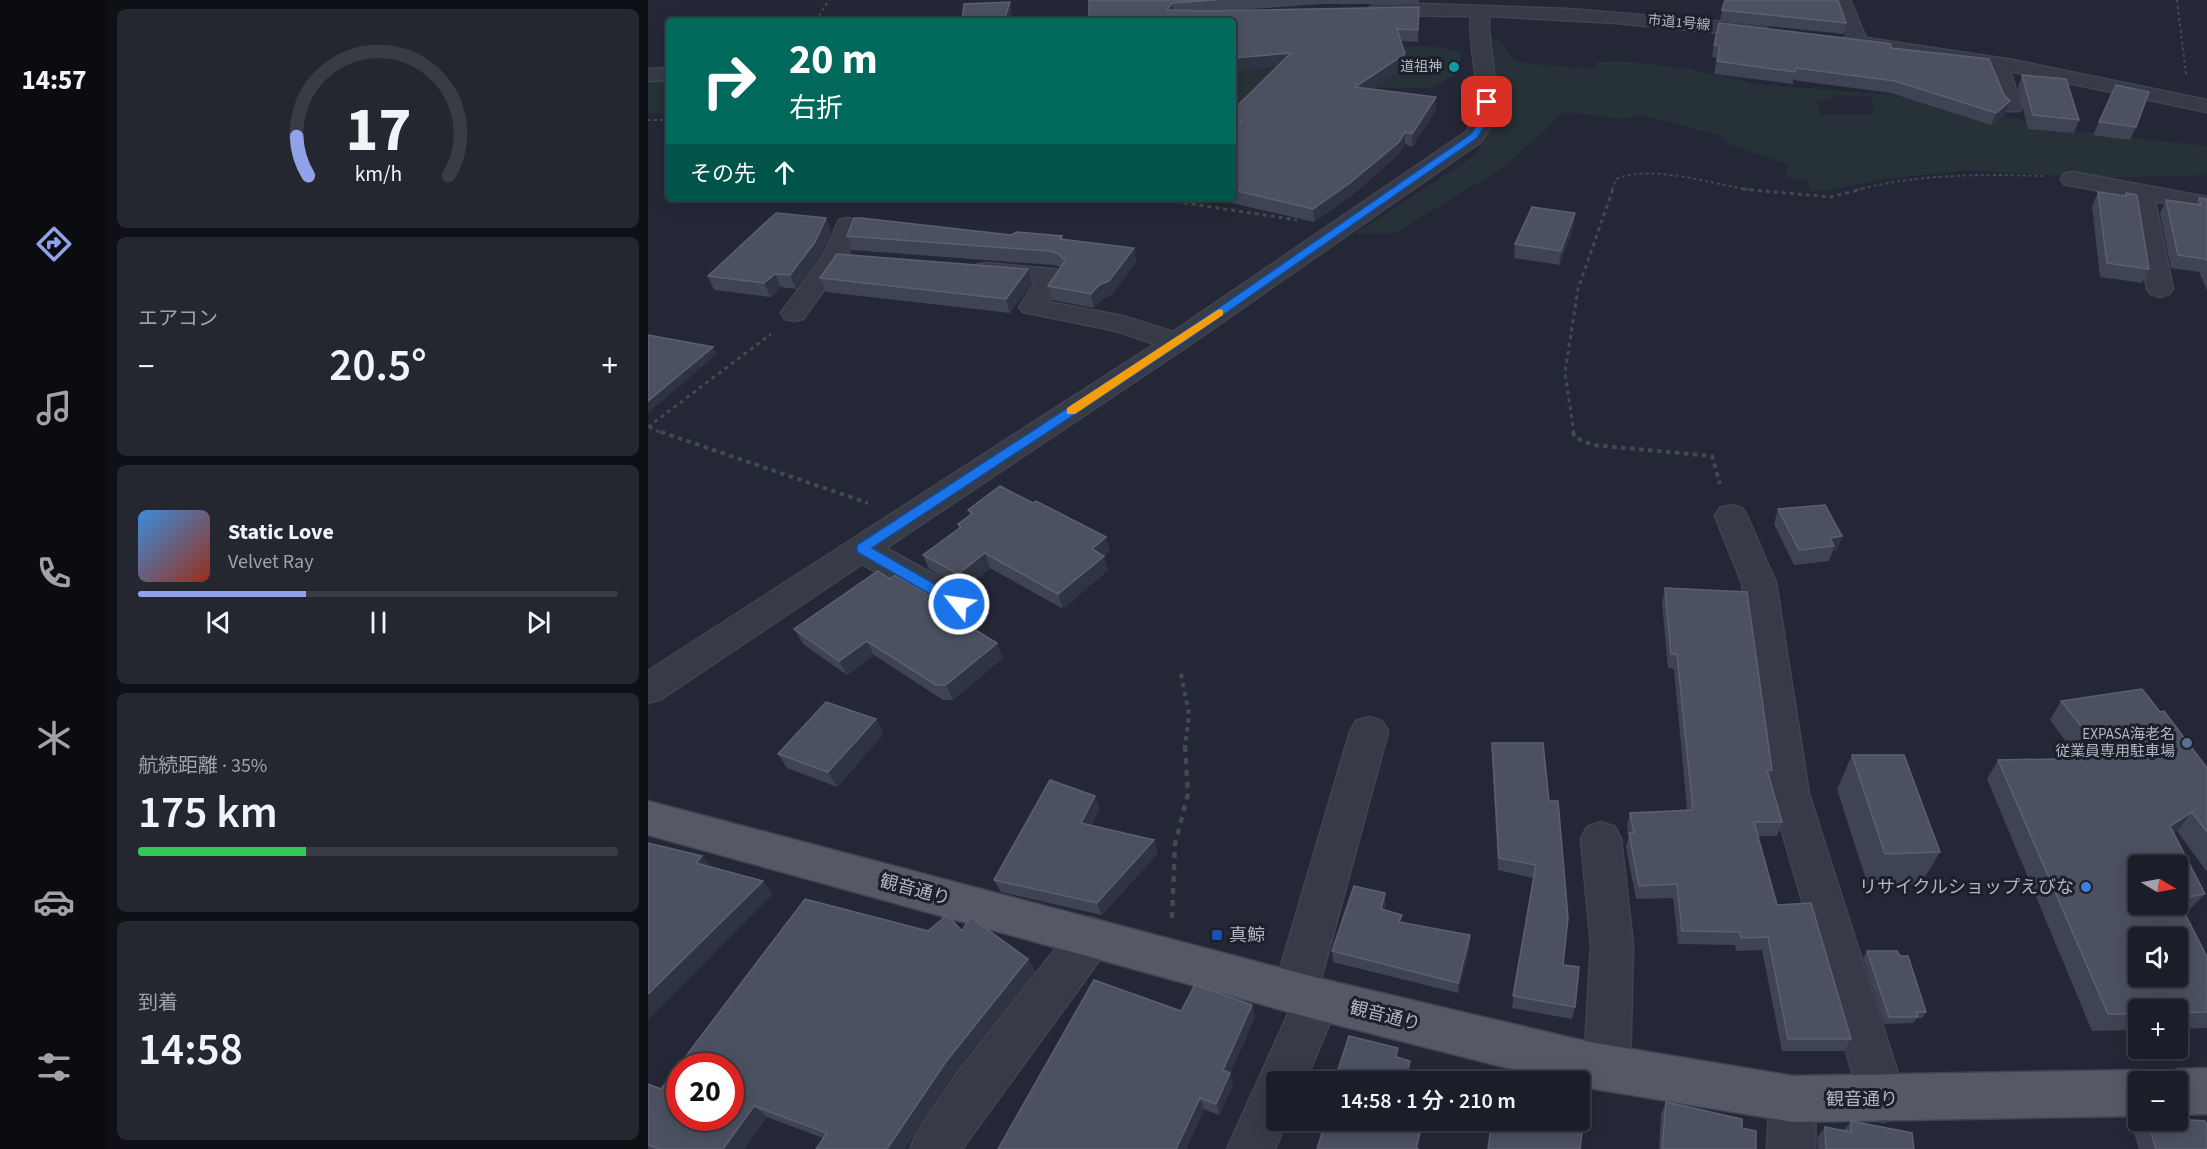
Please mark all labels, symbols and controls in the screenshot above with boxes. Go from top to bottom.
street label: 市道1号線 [1647,10,1711,36]
text: 20 m [789,30,878,90]
icon: right [690,42,768,120]
place label: 道祖神 [1400,57,1442,77]
marker: 道祖神 [1447,60,1461,74]
text: 14:57 [21,61,87,100]
pin [1461,76,1512,127]
icon: arrive [1470,85,1503,118]
text: 17 [345,86,411,175]
text: 右折 [789,89,843,128]
icon: ahead [768,156,801,189]
text: その先 [690,158,756,190]
text: km/h [354,159,402,190]
icon: directions [33,223,75,265]
text: エアコン [138,305,218,333]
text: 20.5° [329,334,427,398]
text: − [138,343,154,390]
text: + [602,343,618,390]
icon: music [33,387,75,429]
text: Static Love [228,516,334,548]
text: Velvet Ray [228,548,314,576]
icon: phone [33,552,75,594]
position arrow [927,572,991,636]
icon: previous [202,606,235,639]
icon: pause [362,606,395,639]
icon: next [522,606,555,639]
icon: climate [33,717,75,759]
place label: EXPASA海老名 従業員専用駐車場 [2055,724,2175,762]
marker: EXPASA海老名 従業員専用駐車場 [2180,736,2194,750]
text: 航続距離 · 35% [138,752,267,780]
text: 175 km [138,781,278,845]
north arrow [2128,855,2188,915]
map controls [2128,855,2188,1131]
street label: 観音通り [877,869,953,911]
place label: リサイクルショップえびな [1859,875,2074,900]
marker: リサイクルショップえびな [2079,880,2093,894]
icon: car [33,881,75,923]
place label: 真鯨 [1229,923,1265,948]
button: sound [2128,927,2188,987]
marker: 真鯨 [1210,928,1224,942]
text: 到着 [138,989,178,1017]
street label: 観音通り [1347,995,1423,1037]
button: + [2128,999,2188,1059]
text: 14:58 [138,1018,243,1082]
icon: filters [33,1046,75,1088]
speed limit sign: 20 [666,1053,744,1131]
button: − [2128,1071,2188,1131]
text: 14:58 · 1 分 · 210 m [1340,1085,1516,1117]
street label: 観音通り [1826,1087,1898,1112]

